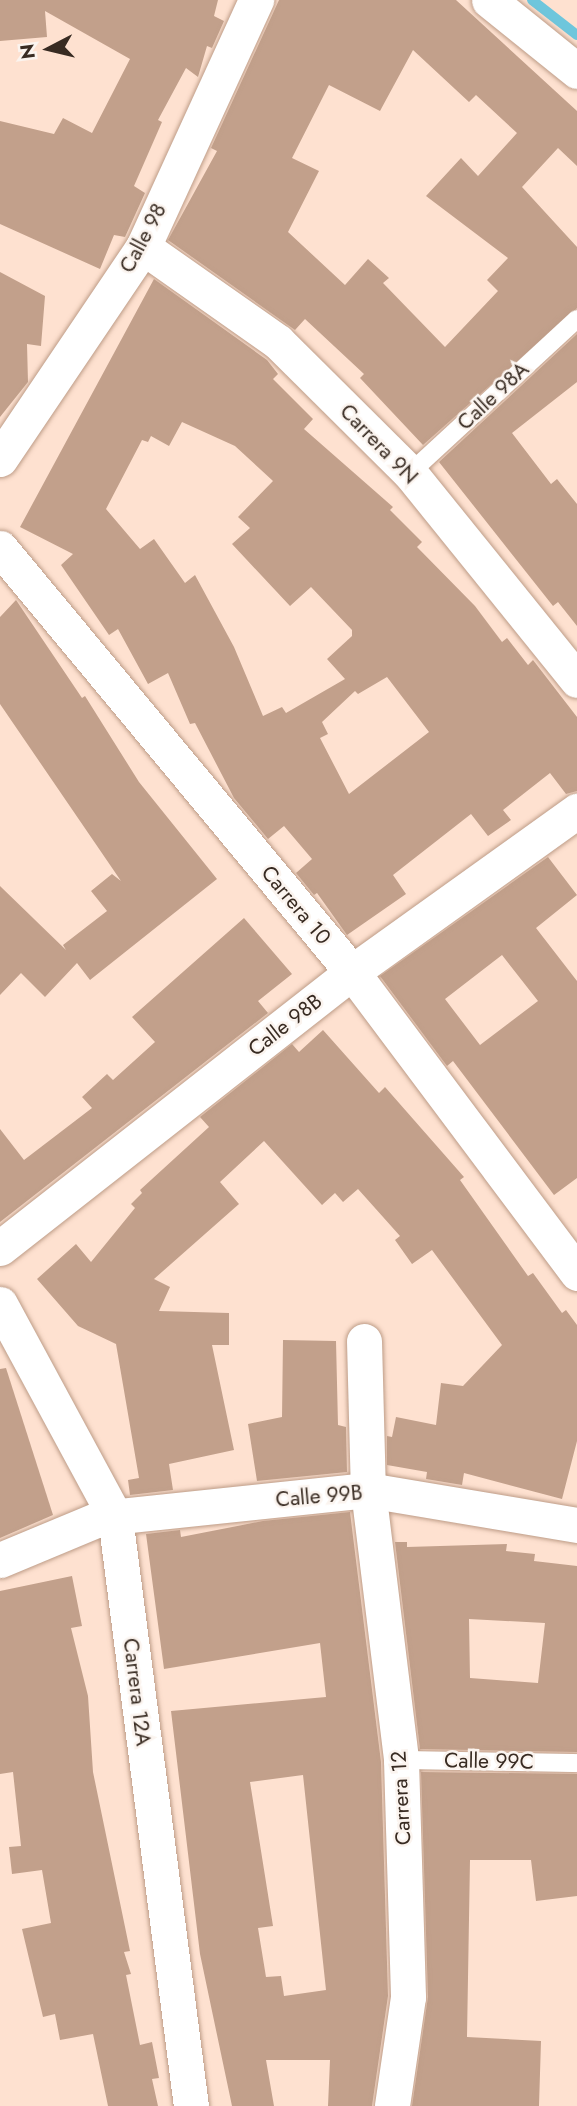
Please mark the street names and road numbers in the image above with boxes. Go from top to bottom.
street label: Calle 98 [114,199,172,277]
street label: Calle 98A [452,357,534,435]
street label: Carrera 9N [335,399,423,489]
street label: Carrera 10 [256,860,336,950]
street label: Calle 98B [243,988,327,1062]
street label: Calle 99B [274,1480,364,1512]
street label: Carrera 12A [118,1637,156,1747]
street label: Calle 99C [444,1748,534,1774]
street label: Carrera 12 [386,1750,416,1846]

